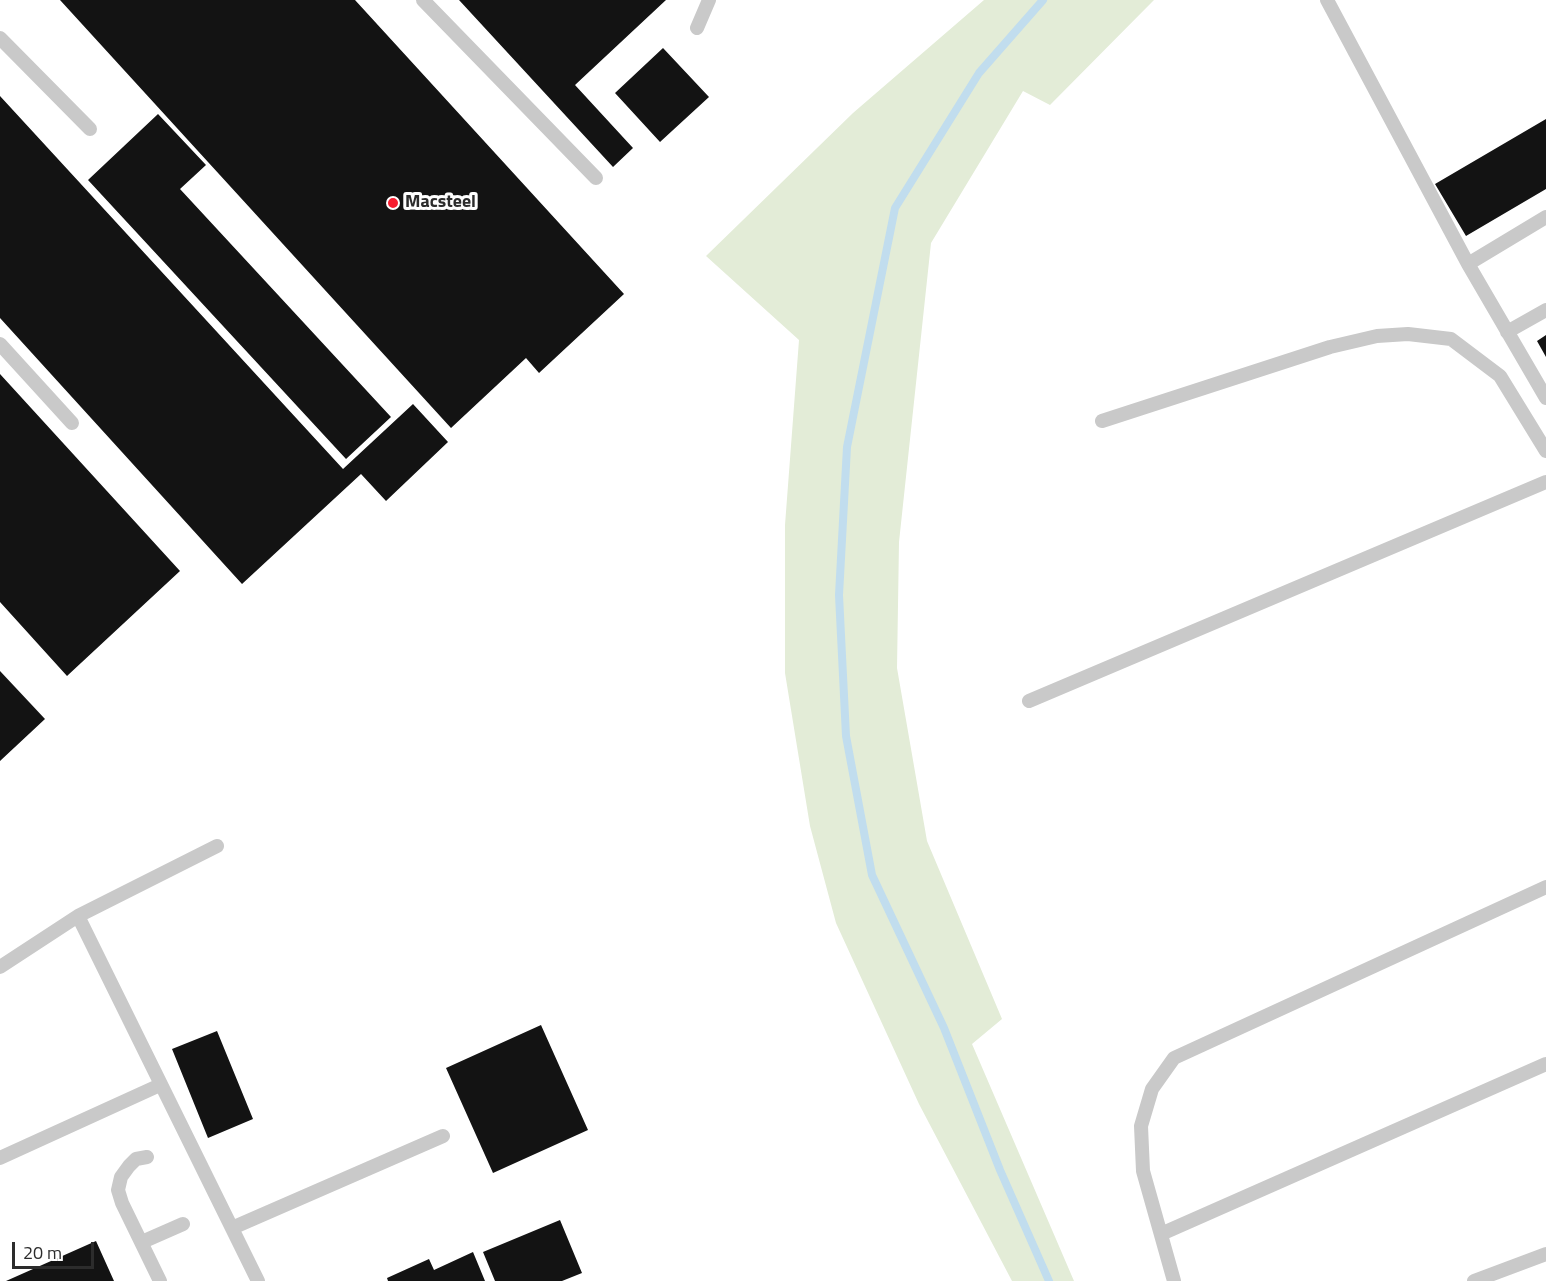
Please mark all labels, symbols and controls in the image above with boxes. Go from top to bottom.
place label: Macsteel [405,192,476,214]
marker: Macsteel [386,196,400,210]
scale bar [15,1230,98,1268]
text: 20 m [23,1239,62,1266]

